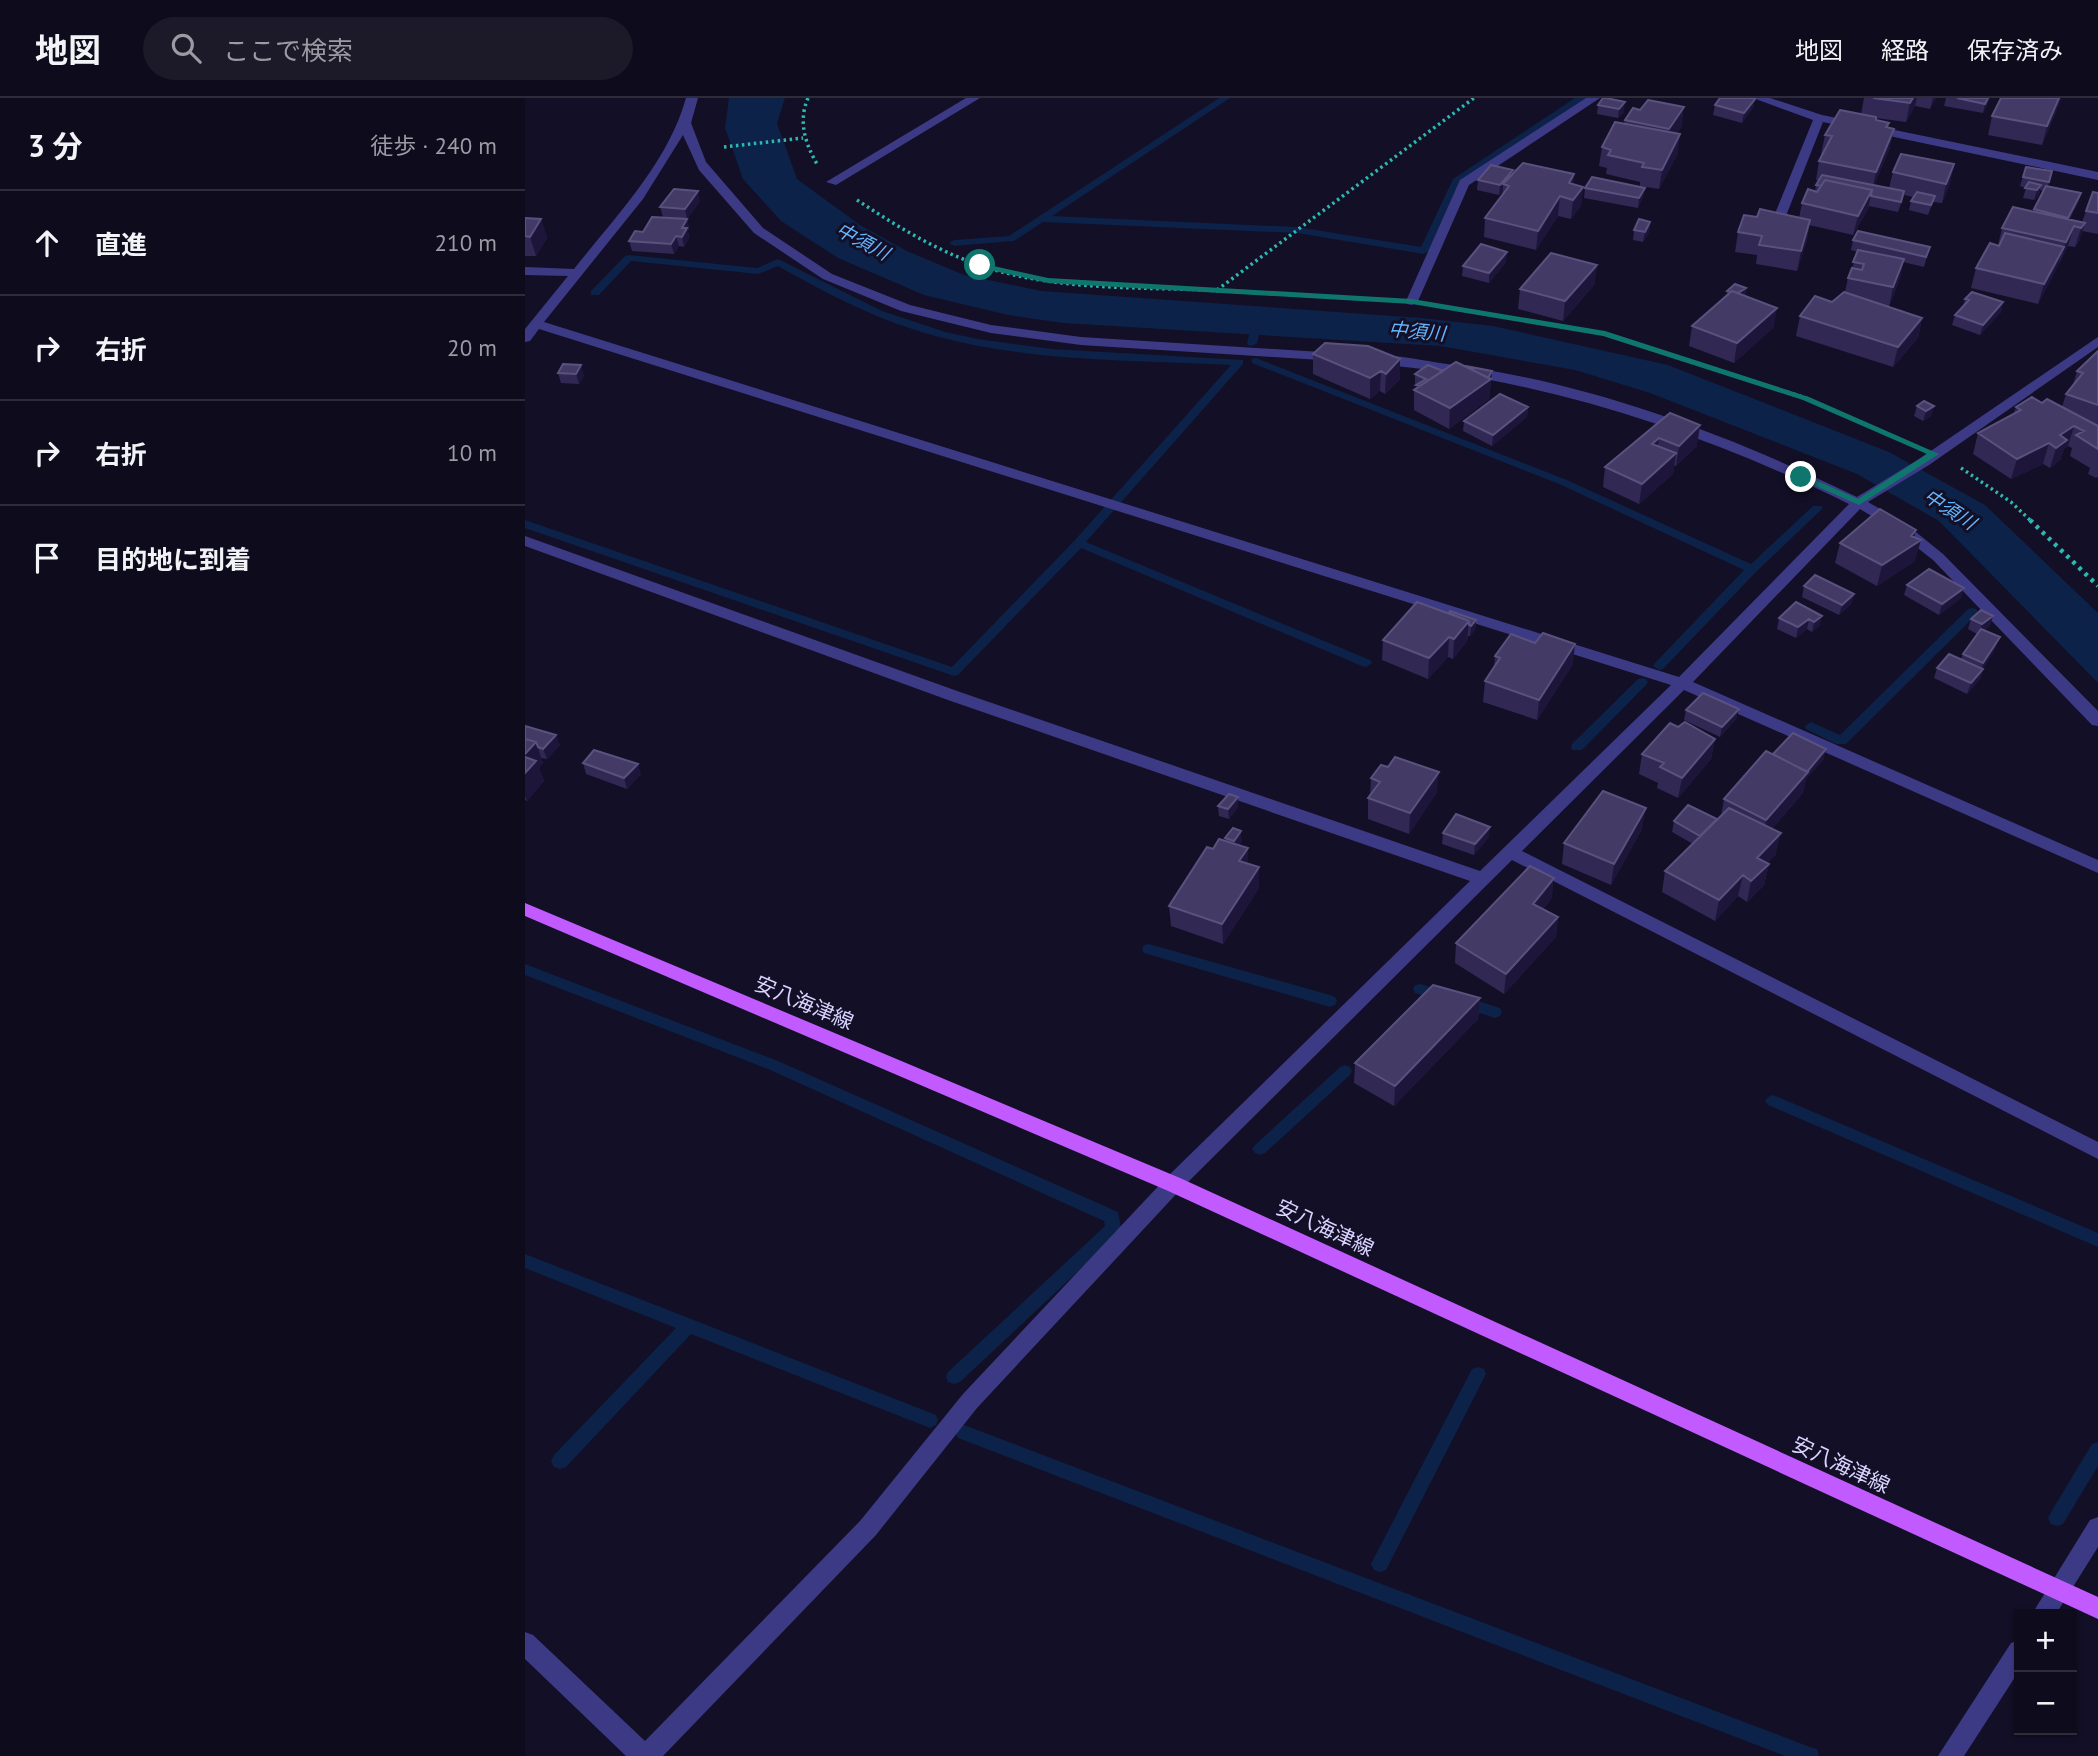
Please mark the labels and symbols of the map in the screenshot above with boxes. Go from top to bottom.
water label: 中須川 [832,217,896,266]
route start [964,249,995,280]
water label: 中須川 [1388,317,1448,346]
route end [1785,461,1816,492]
water label: 中須川 [1920,483,1982,536]
street label: 安八海津線 [751,970,858,1035]
street label: 安八海津線 [1272,1193,1378,1262]
street label: 安八海津線 [1788,1430,1894,1499]

